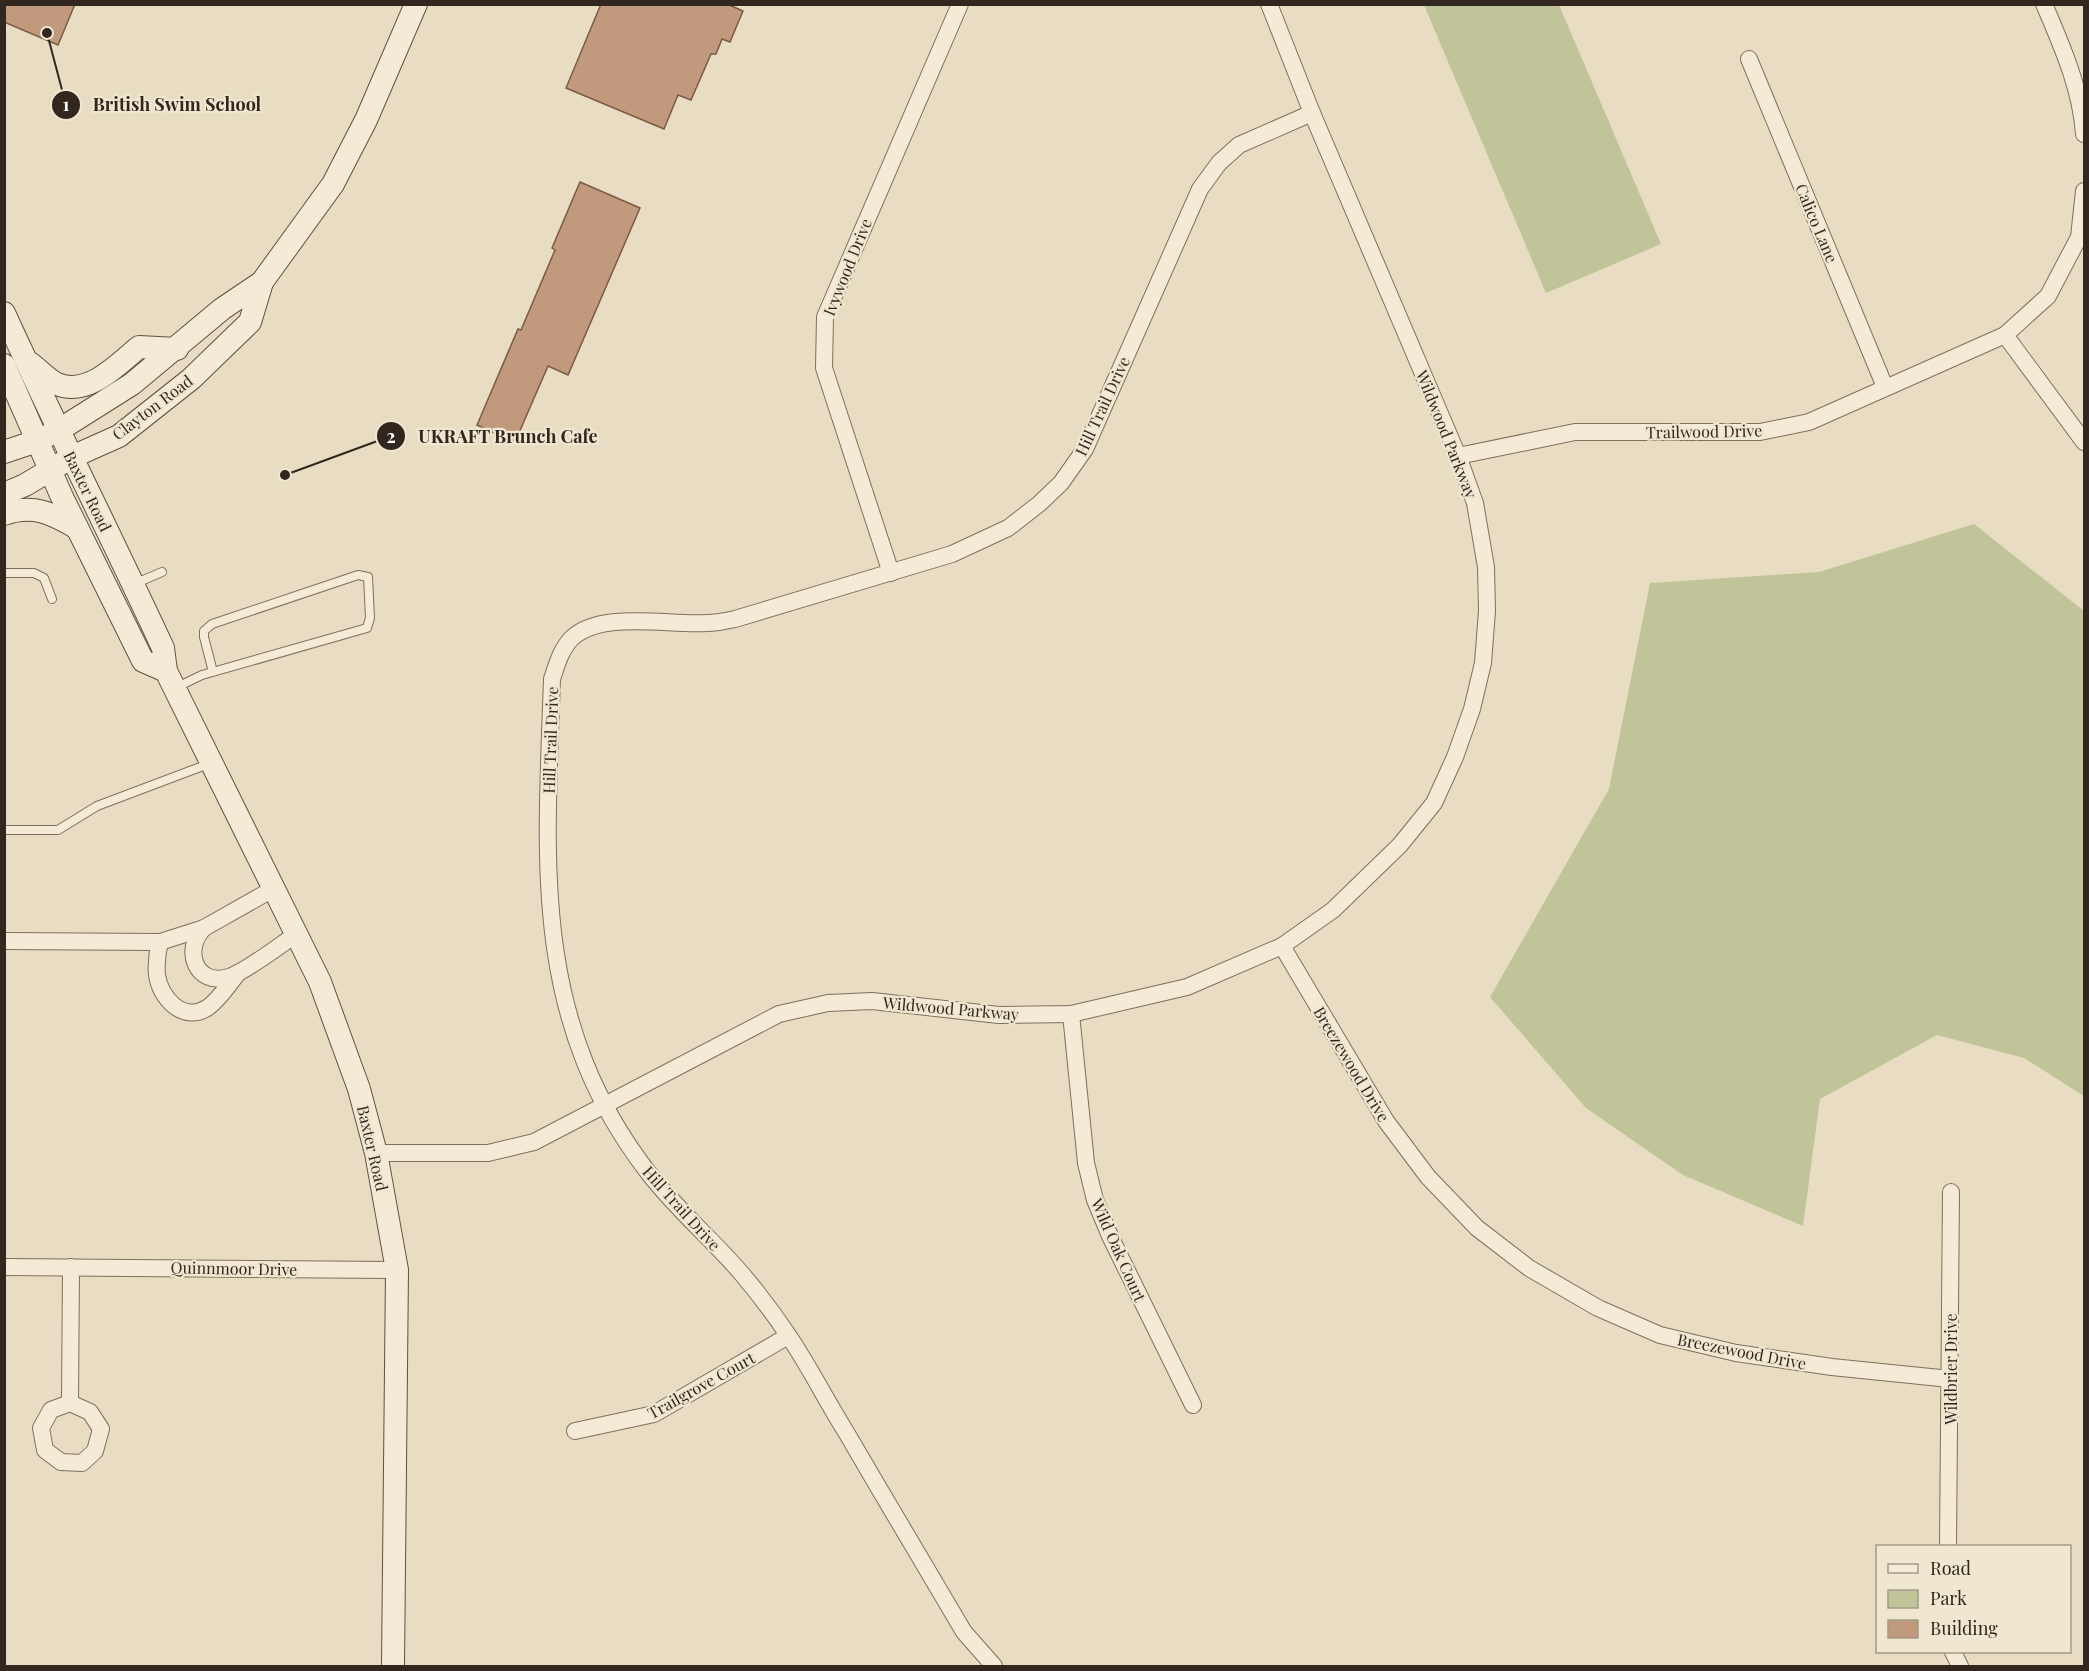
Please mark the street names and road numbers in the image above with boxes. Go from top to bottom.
street label: Calico Lane [1791,180,1843,266]
street label: Ivywood Drive [818,215,876,319]
street label: Hill Trail Drive [1070,353,1134,459]
street label: Wildwood Parkway [1411,366,1482,501]
street label: Clayton Road [107,370,197,444]
street label: Trailwood Drive [1646,419,1762,443]
street label: Baxter Road [59,447,117,535]
street label: Hill Trail Drive [538,686,562,794]
street label: Wildwood Parkway [881,992,1020,1024]
street label: Breezewood Drive [1309,1003,1395,1125]
street label: Baxter Road [353,1103,393,1193]
street label: Hill Trail Drive [638,1161,726,1255]
street label: Wild Oak Court [1086,1194,1151,1305]
street label: Quinnmoor Drive [171,1256,297,1280]
street label: Wildbrier Drive [1940,1313,1961,1426]
street label: Breezewood Drive [1676,1328,1808,1374]
street label: Trailgrove Court [644,1347,759,1423]

